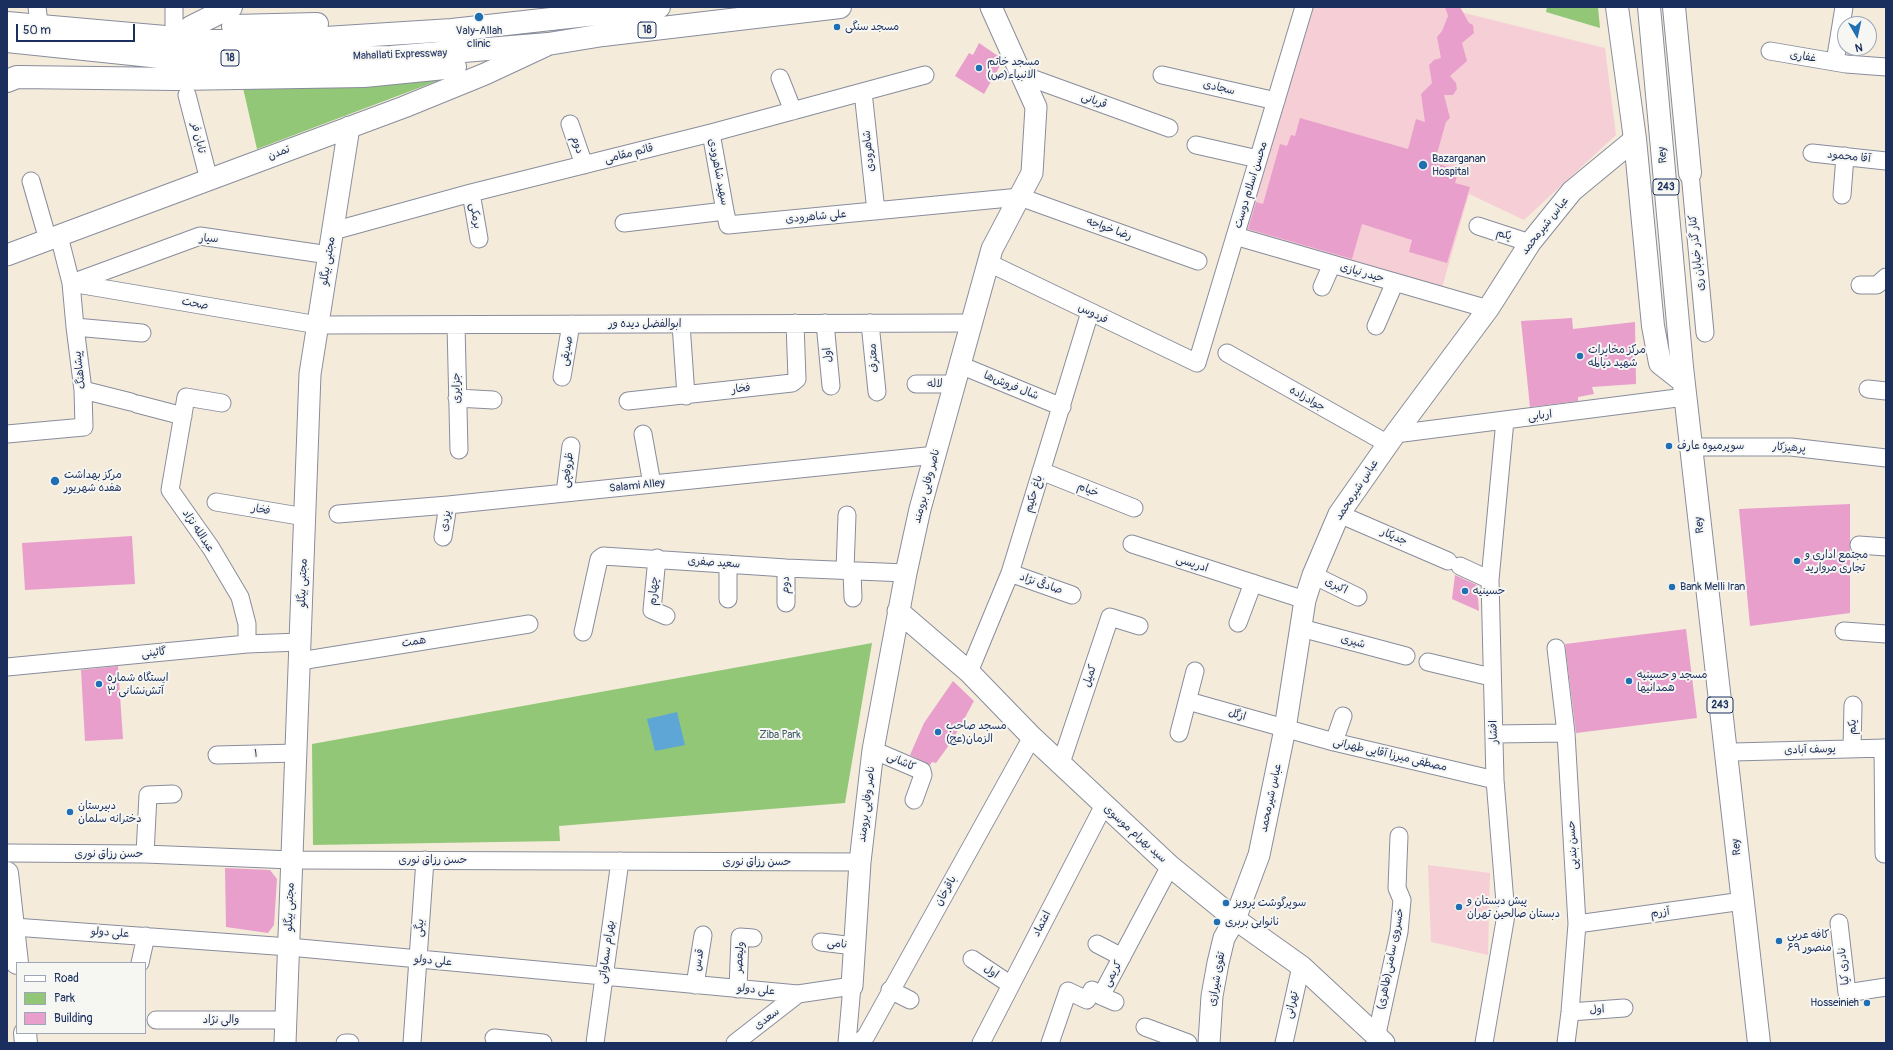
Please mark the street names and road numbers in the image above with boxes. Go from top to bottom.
road number: 18 [638,22,656,38]
street label: Mahallati Expressway [353,47,447,63]
street label: غفاری [1789,48,1817,66]
road number: 18 [221,50,239,66]
street label: سجادی [1202,78,1236,98]
street label: قربانی [1079,90,1109,112]
street label: تابان فر [188,121,208,155]
street label: شاهرودی [860,130,878,172]
street label: دوم [568,134,586,156]
street label: سهید شاهرودی [705,137,731,207]
street label: محسن اسلام دوست [1232,140,1270,230]
street label: قائم مقامی [603,142,655,166]
street label: تمدن [266,143,292,163]
street label: Rey [1656,146,1670,164]
street label: آقا محمود [1827,148,1871,166]
road number: 243 [1653,179,1679,195]
street label: عباس شیرمحمد [1518,194,1572,258]
street label: برمکی [466,202,484,230]
street label: علی شاهرودی [785,208,847,226]
street label: کنار گذر خیابان ری [1686,214,1708,292]
street label: رضا خواجه [1084,215,1134,243]
street label: یکم [1495,226,1513,244]
street label: سیار [199,232,219,246]
street label: مجتبی بیگلو [318,236,338,286]
street label: حیدر نیازی [1338,260,1386,286]
street label: صحت [181,295,209,313]
street label: فردوس [1076,301,1110,327]
street label: ابوالفضل دیده ور [609,317,681,331]
street label: صدیقی [558,335,576,367]
street label: معترف [866,343,882,373]
street label: اول [821,347,835,363]
street label: پیشاهنگ [71,350,89,390]
street label: شال فروش‌ها [982,369,1040,403]
street label: جزایری [450,372,464,404]
street label: لاله [927,377,943,391]
street label: فخار [731,381,751,397]
street label: جوادزاده [1287,384,1327,414]
street label: اربابی [1527,408,1553,424]
street label: پرهیزکار [1772,441,1806,455]
street label: ناصر وفایی برومند [911,447,943,525]
street label: ظروفچی [559,451,577,489]
street label: عباس شیرمحمد [1332,457,1382,523]
street label: باغ حکیم [1022,474,1046,514]
street label: Salami Alley [609,477,665,495]
street label: خیام [1075,480,1101,500]
street label: فخار [251,502,271,518]
street label: عبدالله نژاد [179,507,217,555]
street label: یزدی [438,509,454,533]
street label: Rey [1693,516,1707,534]
street label: جدیکار [1379,525,1409,549]
street label: ادریسی [1174,553,1210,575]
street label: سعید صفری [687,555,741,571]
street label: مجتبی بیگلو [296,558,310,608]
street label: صادقی نژاد [1018,571,1064,597]
street label: اکبری [1322,575,1350,597]
street label: چهارم [646,576,662,606]
street label: دوم [779,576,793,594]
street label: شیری [1339,632,1367,652]
street label: همت [401,634,427,650]
street label: گائینی [141,645,167,661]
street label: کمیل [1080,663,1100,689]
road number: 243 [1707,697,1733,713]
street label: ازگل [1227,706,1247,724]
street label: یکم [1846,719,1860,735]
street label: افشار [1487,720,1501,744]
street label: مصطفی میرزا آقایی طهرانی [1332,735,1448,775]
street label: یوسف آبادی [1784,743,1836,757]
street label: ۱ [254,747,258,761]
street label: کاشانی [885,750,917,774]
street label: عباس شیرمحمد [1257,763,1285,833]
street label: ناصر وفایی برومند [856,765,878,843]
street label: سید بهرام موسوی [1101,802,1169,866]
street label: حسن بندپی [1565,820,1581,870]
street label: Rey [1730,838,1744,856]
street label: حسن رزاق نوری [75,847,143,861]
street label: حسن رزاق نوری [399,853,467,867]
street label: حسن رزاق نوری [723,855,791,869]
street label: باقرخان [932,874,960,908]
street label: مجتبی بیگلو [283,882,297,932]
street label: آزرم [1650,905,1670,921]
street label: خسروی سامنی(طاهری) [1375,907,1407,1011]
street label: اعتماد [1030,909,1054,939]
street label: بیگی [413,918,427,938]
street label: بهرام سماواتی [596,919,618,985]
street label: علی دولو [91,925,129,941]
street label: نامی [826,936,848,952]
street label: ولیعصر [732,941,748,973]
street label: نادری کیا [1835,946,1853,986]
street label: قدس [691,948,707,972]
street label: تقوی شیرازی [1206,951,1228,1007]
street label: علی دولو [413,953,453,969]
street label: کریمی [1101,959,1125,989]
street label: اول [981,962,1001,982]
street label: علی دولو [736,982,776,998]
street label: تهرانی [1282,990,1302,1020]
street label: اول [1589,1003,1605,1017]
street label: سعدی [752,1005,782,1033]
street label: والی نژاد [203,1013,239,1027]

